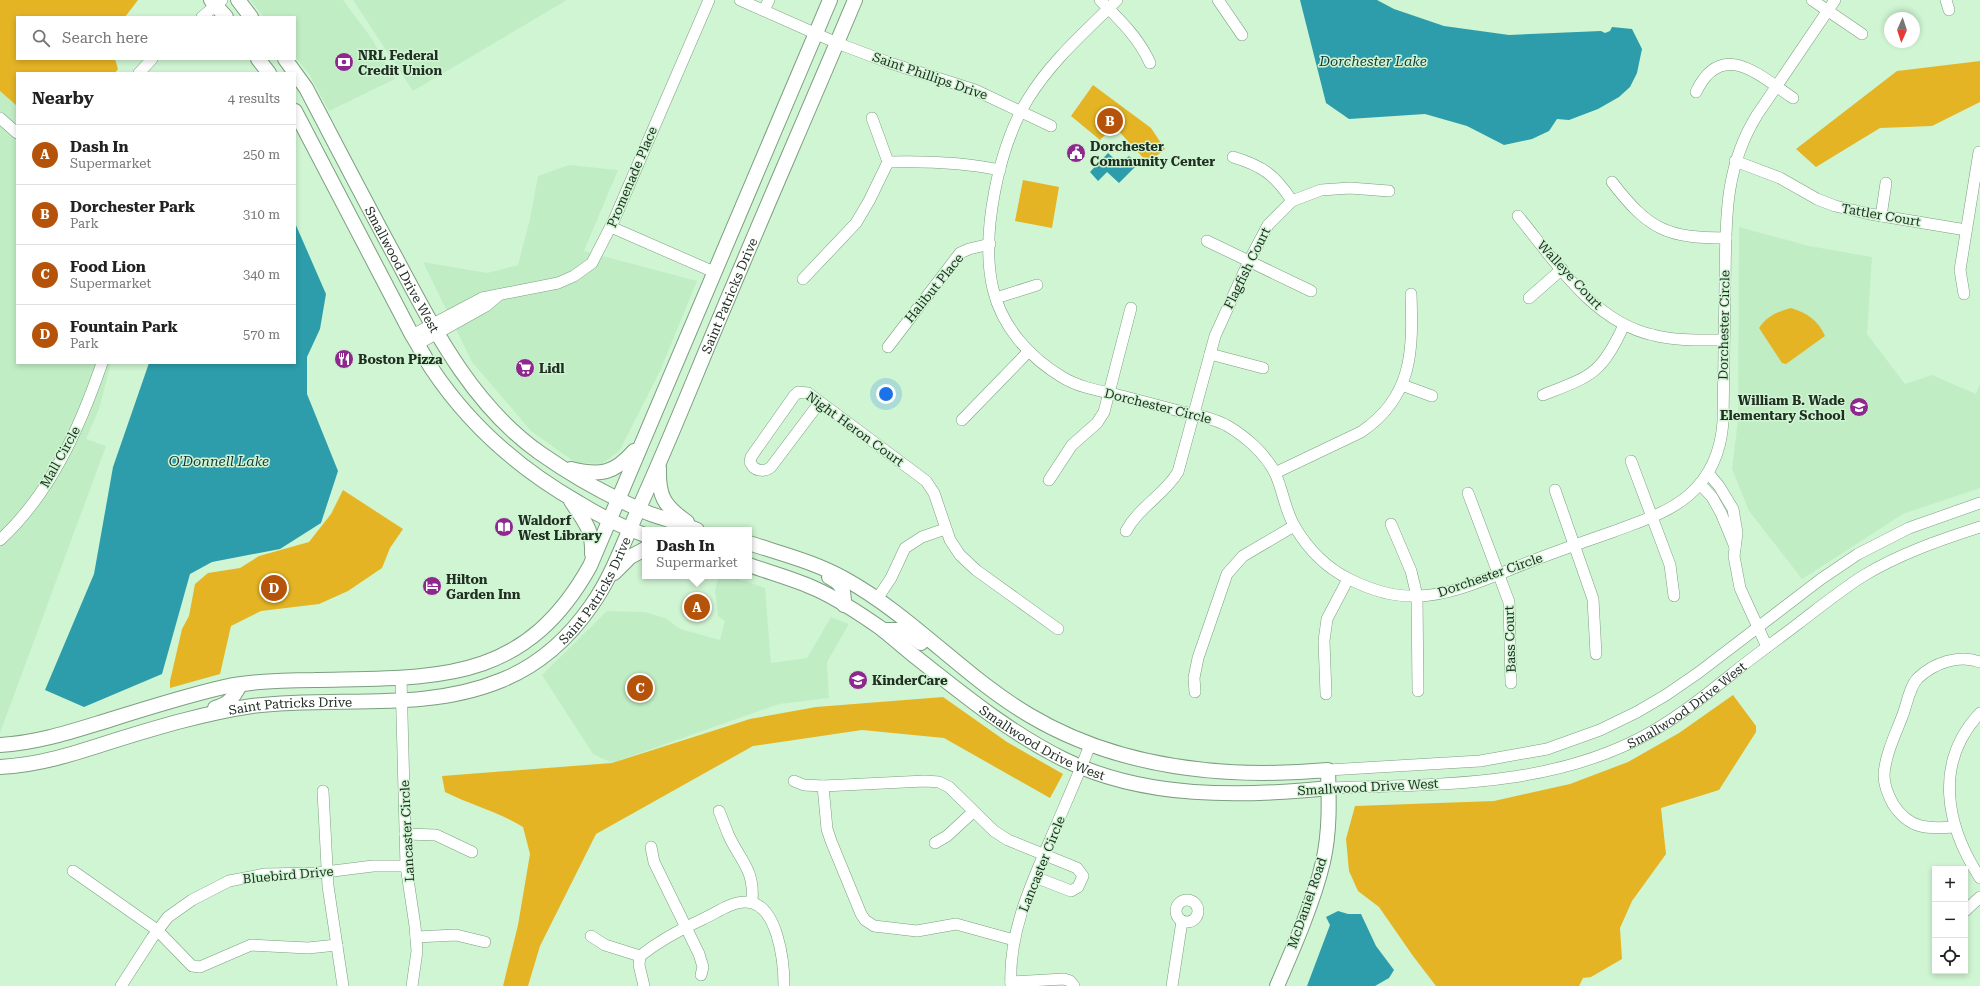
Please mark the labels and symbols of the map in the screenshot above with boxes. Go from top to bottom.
north arrow [1884,12,1920,48]
place label: NRL Federal Credit Union [358,48,443,78]
street label: Saint Phillips Drive [870,49,990,103]
bank icon: NRL Federal Credit Union [333,51,355,73]
water label: Dorchester Lake [1318,53,1427,69]
pin: B [1097,106,1123,136]
street label: Promenade Place [604,124,660,230]
place label: Dorchester Community Center [1090,139,1215,169]
public building icon: Dorchester Community Center [1065,142,1087,164]
street label: Tattler Court [1840,201,1922,229]
street label: Smallwood Drive West [362,204,443,335]
street label: Flagfish Court [1221,225,1273,311]
street label: Saint Patricks Drive [698,235,760,356]
street label: Walleye Court [1534,238,1606,313]
street label: Halibut Place [902,251,966,325]
street label: Dorchester Circle [1716,270,1732,380]
restaurant icon: Boston Pizza [333,348,355,370]
place label: Boston Pizza [358,352,443,367]
supermarket icon: Lidl [514,357,536,379]
place label: Lidl [539,361,565,376]
your location [876,384,896,404]
street label: Dorchester Circle [1103,385,1213,427]
street label: Night Heron Court [803,389,907,470]
place label: William B. Wade Elementary School [1720,393,1846,423]
school or university icon: William B. Wade Elementary School [1848,396,1870,418]
street label: Mall Circle [37,424,83,490]
water label: O'Donnell Lake [169,453,269,469]
place label: Waldorf West Library [518,513,602,543]
library icon: Waldorf West Library [493,516,515,538]
street label: Saint Patricks Drive [555,535,633,647]
street label: Dorchester Circle [1436,550,1544,600]
place label: Hilton Garden Inn [446,572,521,602]
pin: D [261,573,287,603]
hotel icon: Hilton Garden Inn [421,575,443,597]
pin: A [684,592,710,622]
street label: Bass Court [1501,605,1519,673]
street label: Smallwood Drive West [1625,658,1749,751]
school or university icon: KinderCare [847,669,869,691]
pin: C [627,673,653,703]
place label: KinderCare [872,673,948,688]
street label: Saint Patricks Drive [227,694,352,717]
street label: Smallwood Drive West [977,702,1107,783]
street label: Smallwood Drive West [1297,776,1439,798]
street label: Lancaster Circle [397,780,417,882]
street label: Lancaster Circle [1016,814,1068,914]
street label: McDaniel Road [1284,855,1330,951]
street label: Bluebird Drive [242,864,334,886]

